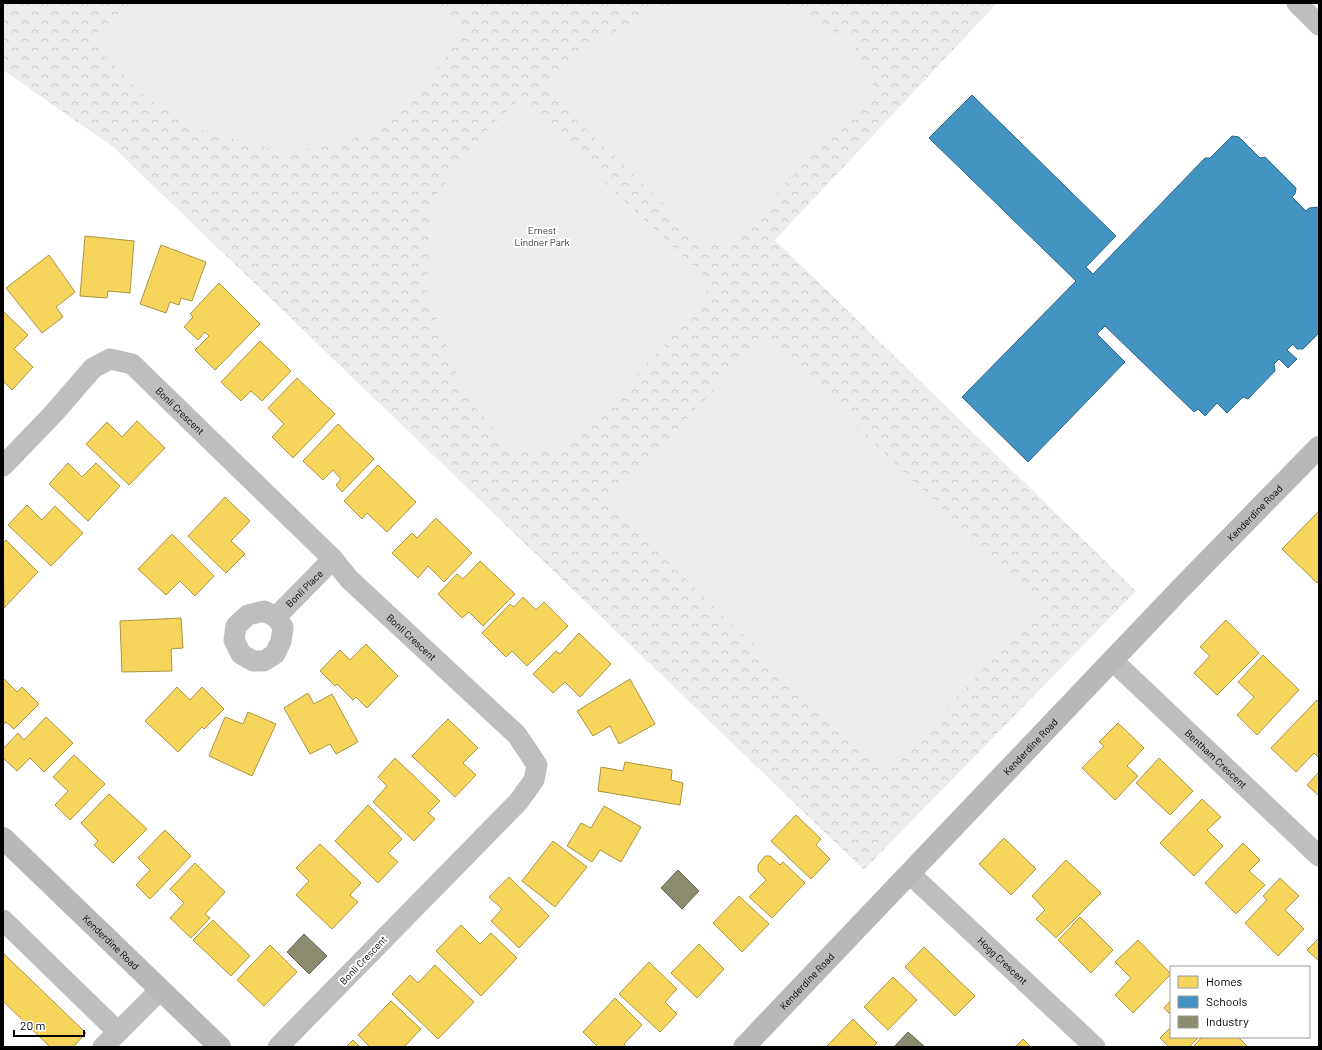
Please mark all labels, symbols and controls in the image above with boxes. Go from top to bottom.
park label: Ernest Lindner Park [515,224,569,248]
street label: Bonli Crescent [153,384,207,437]
street label: Kenderdine Road [1225,482,1285,543]
street label: Bonli Place [283,567,325,610]
street label: Bonli Crescent [384,611,439,663]
street label: Kenderdine Road [1000,716,1060,777]
street label: Bentham Crescent [1183,727,1250,791]
street label: Kenderdine Road [80,912,142,972]
street label: Bonli Crescent [337,933,390,987]
street label: Hogg Crescent [975,935,1030,987]
street label: Kenderdine Road [777,950,837,1012]
legend [1170,966,1310,1038]
text: Homes [1206,974,1243,988]
text: Schools [1206,994,1247,1008]
scale bar [14,1012,84,1038]
text: Industry [1206,1014,1249,1028]
text: 20 m [20,1018,46,1032]

